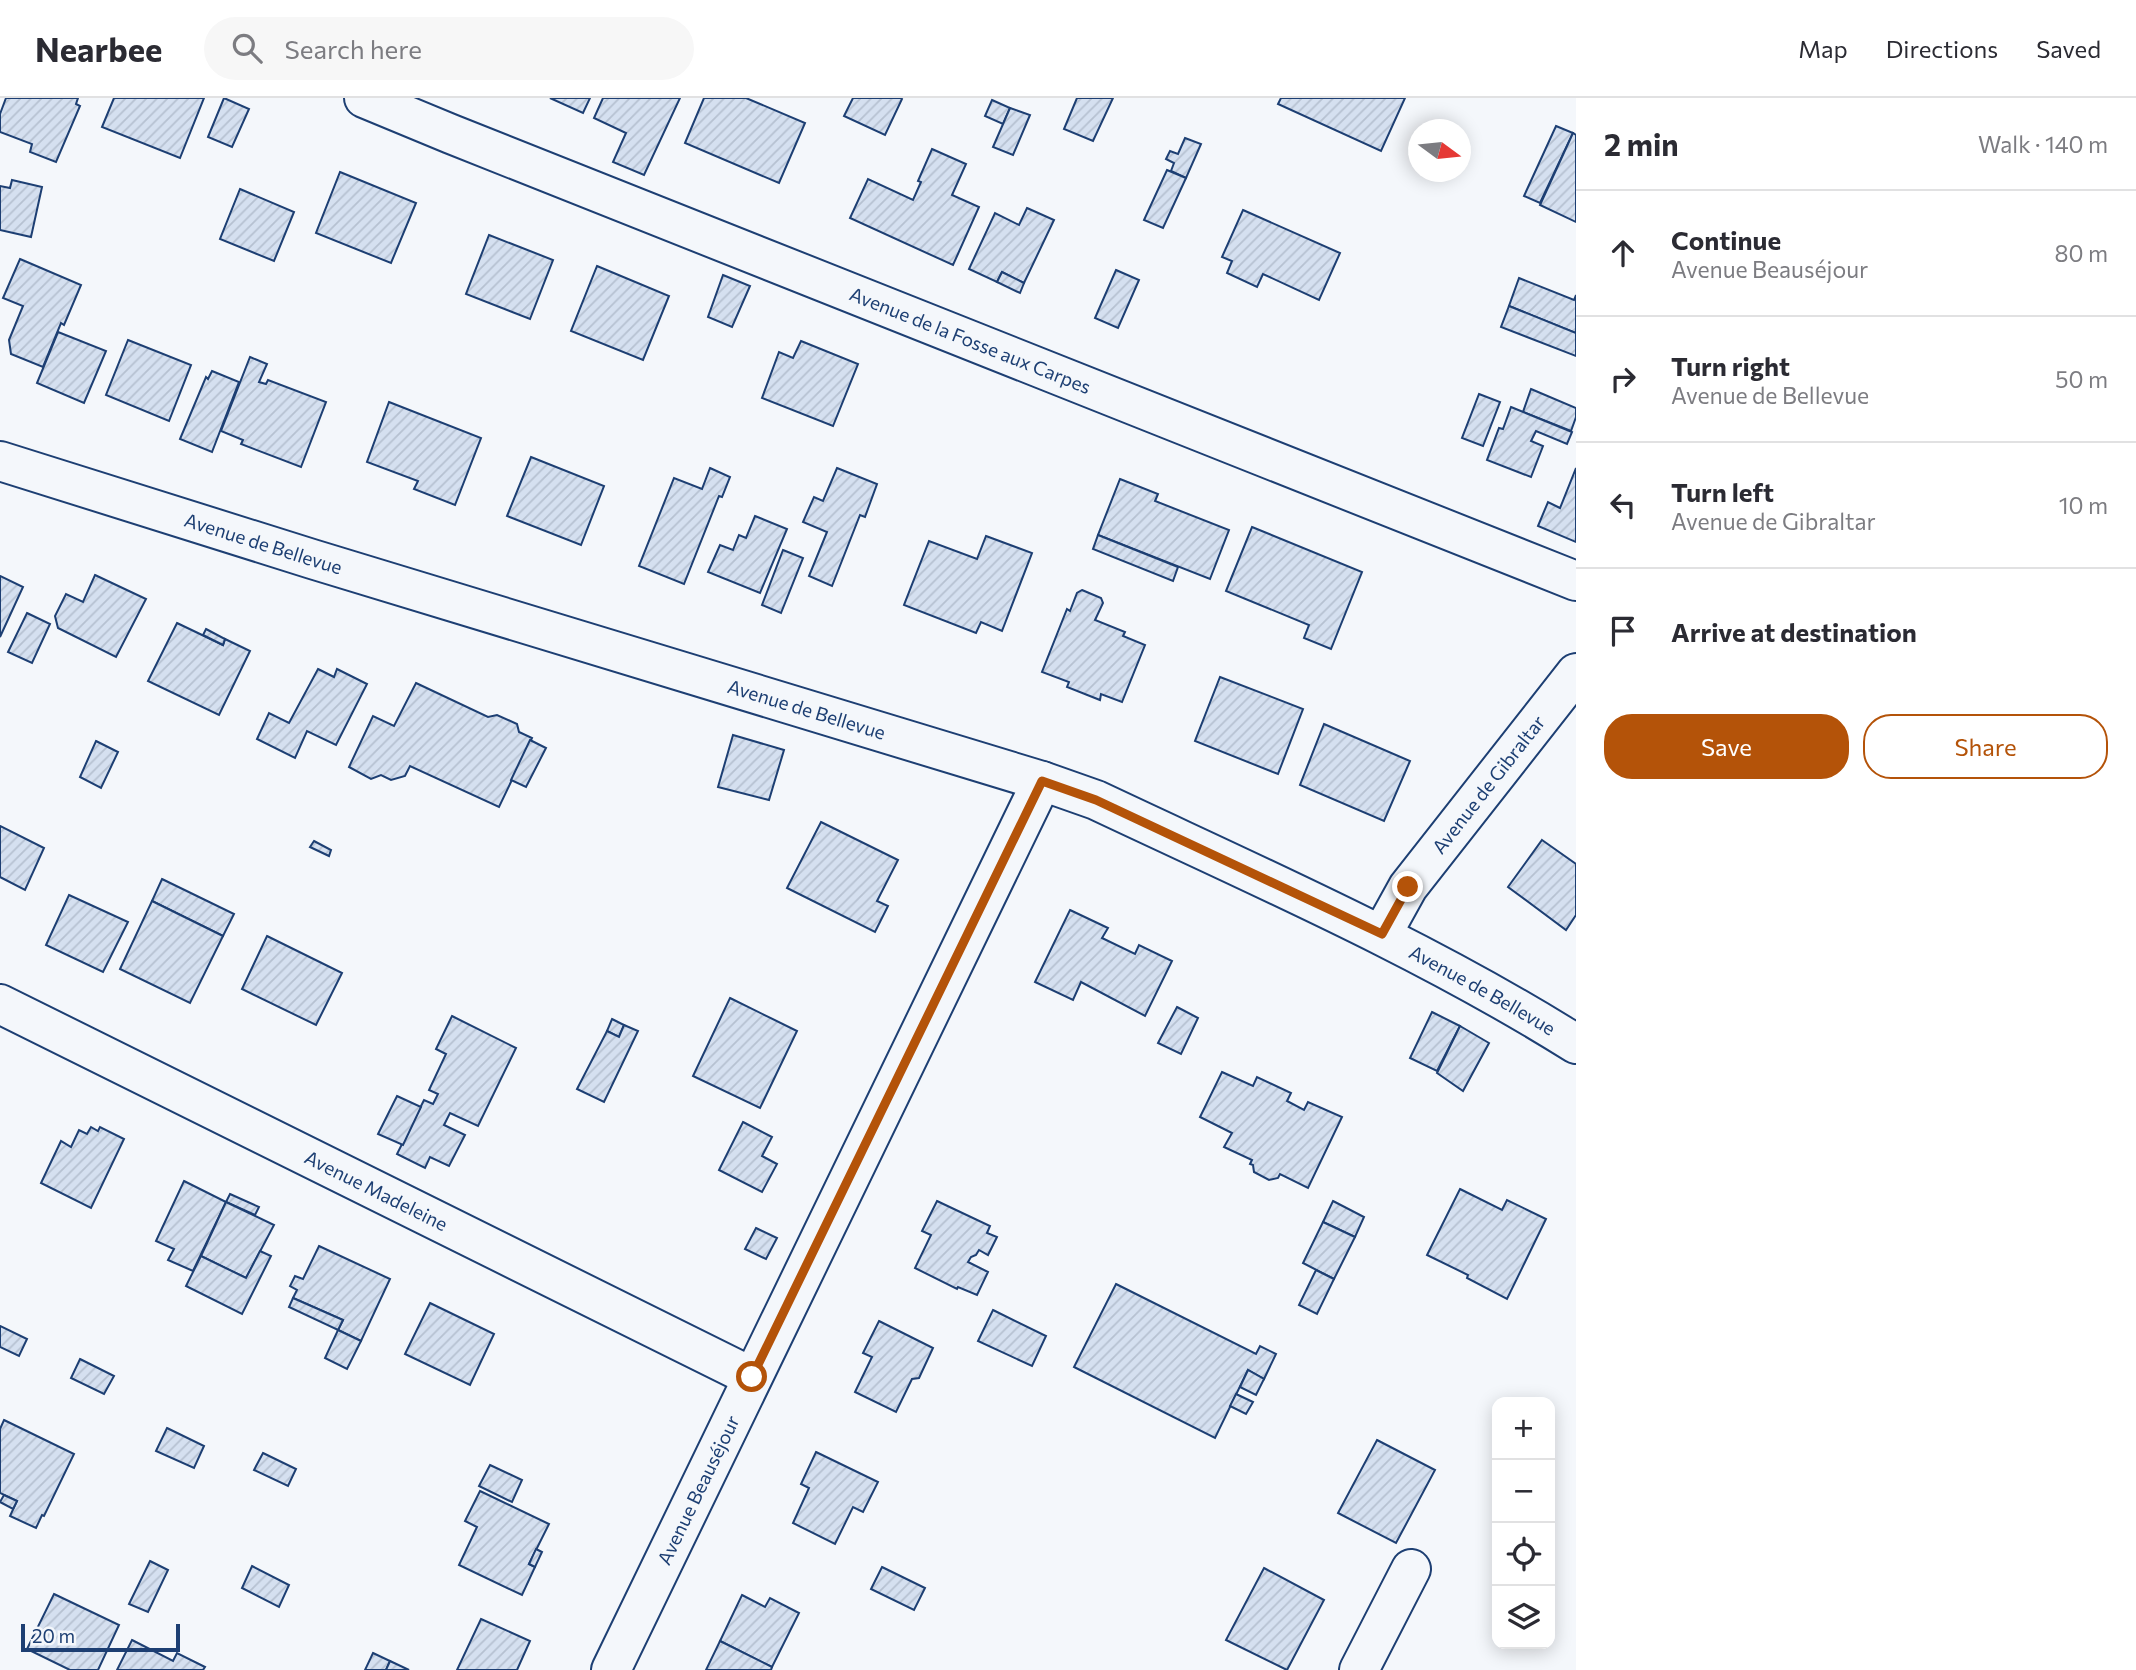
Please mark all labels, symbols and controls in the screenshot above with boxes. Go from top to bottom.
search box [204,17,694,80]
text: Nearbee [35,28,162,69]
icon: search [228,29,266,67]
text: Search here [284,33,422,64]
text: Map [1798,34,1848,63]
text: Directions [1886,34,1998,63]
text: Saved [2036,34,2101,63]
north arrow [1408,119,1471,182]
text: 2 min [1604,125,1679,162]
text: Walk · 140 m [1978,130,2108,158]
text: Continue [1671,224,1781,255]
icon: ahead [1604,234,1642,272]
text: 80 m [2055,239,2108,267]
text: Avenue Beauséjour [1671,255,1868,283]
street label: Avenue de la Fosse aux Carpes [847,282,1094,398]
text: Turn right [1671,350,1790,381]
icon: right [1604,360,1642,398]
text: 50 m [2055,365,2108,393]
text: Avenue de Bellevue [1671,381,1869,409]
text: Turn left [1671,476,1774,507]
icon: left [1604,486,1642,524]
text: 10 m [2059,491,2108,519]
text: Avenue de Gibraltar [1671,507,1876,535]
street label: Avenue de Bellevue [182,508,345,579]
icon: arrive [1604,612,1642,650]
text: Arrive at destination [1671,616,1917,647]
street label: Avenue de Bellevue [725,674,888,744]
street label: Avenue de Gibraltar [1427,710,1550,858]
button: Save [1604,714,1849,779]
button: Share [1863,714,2108,779]
route end [1392,871,1423,902]
street label: Avenue de Bellevue [1406,940,1560,1040]
street label: Avenue Madeleine [301,1145,452,1235]
route start [736,1361,767,1392]
map controls [1492,1397,1555,1649]
button: + [1492,1397,1555,1460]
street label: Avenue Beauséjour [652,1411,744,1568]
button: − [1492,1460,1555,1523]
button: locate [1492,1523,1555,1586]
button: layers [1492,1586,1555,1649]
scale bar [21,1621,180,1653]
text: 20 m [32,1624,75,1647]

